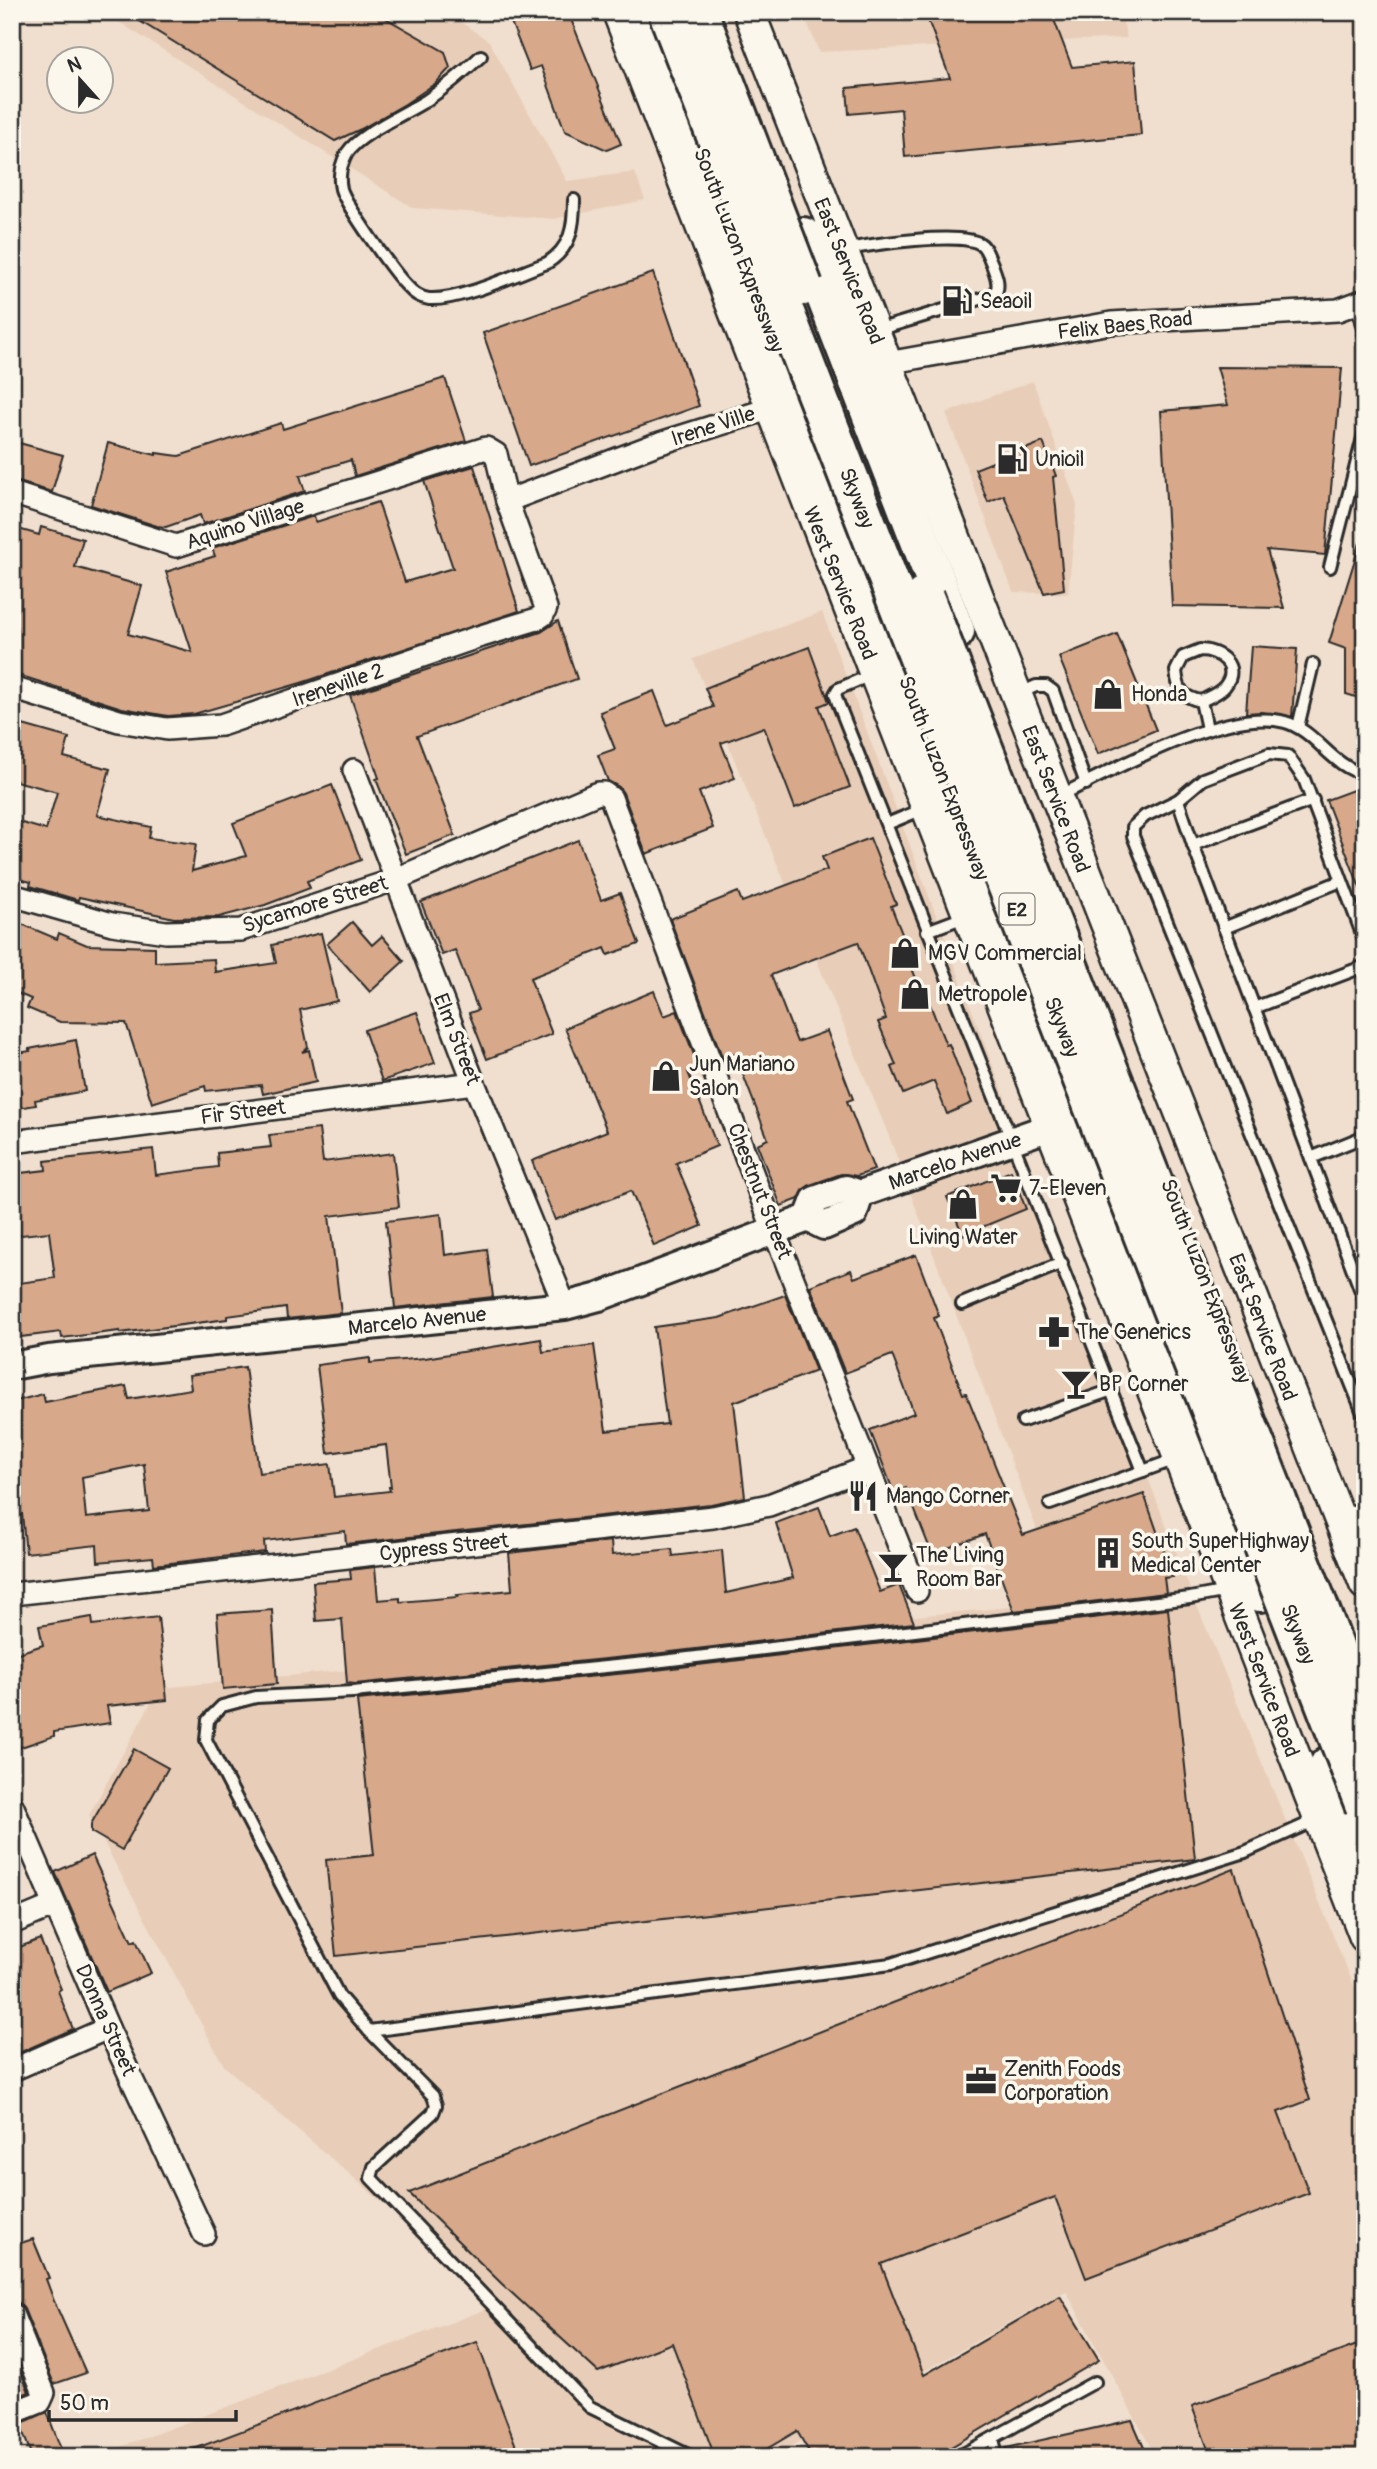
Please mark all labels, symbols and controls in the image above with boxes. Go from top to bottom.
north arrow [46,46,116,116]
text: N [64,52,85,79]
street label: South Luzon Expressway [687,144,790,356]
street label: East Service Road [807,194,890,348]
fuel station icon: Seaoil [940,284,974,318]
place label: Seaoil [980,288,1032,315]
street label: Felix Baes Road [1056,305,1194,346]
street label: Irene Ville [668,400,759,453]
fuel station icon: Unioil [995,442,1029,476]
place label: Unioil [1035,446,1085,473]
street label: Skyway [833,464,880,532]
street label: Aquino Village [183,492,308,556]
street label: West Service Road [796,503,883,664]
street label: Ireneville 2 [289,657,387,714]
street label: South Luzon Expressway [892,672,995,884]
shop icon: Honda [1091,677,1125,711]
place label: Honda [1131,681,1187,708]
street label: East Service Road [1015,722,1096,877]
street label: Sycamore Street [239,869,392,939]
road number: E2 [1000,894,1034,925]
shop icon: MGV Commercial [888,936,922,970]
place label: MGV Commercial [928,940,1082,967]
shop icon: Metropole [898,977,932,1011]
place label: Metropole [938,981,1028,1008]
street label: Elm Street [427,989,487,1089]
street label: Skyway [1038,993,1085,1061]
place label: Jun Mariano Salon [689,1051,795,1102]
shop icon: Jun Mariano Salon [649,1059,683,1093]
street label: Fir Street [199,1094,288,1131]
street label: Chestnut Street [721,1119,798,1263]
street label: Marcelo Avenue [885,1126,1026,1197]
supermarket icon: 7-Eleven [989,1171,1023,1205]
place label: 7-Eleven [1029,1175,1107,1202]
street label: South Luzon Expressway [1154,1175,1257,1387]
shop icon: Living Water [946,1187,980,1221]
place label: Living Water [908,1224,1018,1251]
street label: East Service Road [1222,1250,1303,1405]
street label: Marcelo Avenue [347,1301,488,1342]
pharmacy icon: The Generics [1037,1315,1071,1349]
place label: The Generics [1077,1319,1191,1346]
bar icon: BP Corner [1059,1367,1093,1401]
place label: BP Corner [1099,1371,1189,1398]
restaurant icon: Mango Corner [846,1479,880,1513]
place label: Mango Corner [886,1483,1011,1510]
street label: Cypress Street [378,1527,510,1568]
place label: South SuperHighway Medical Center [1131,1528,1309,1579]
building icon: South SuperHighway Medical Center [1091,1536,1125,1570]
place label: The Living Room Bar [916,1542,1004,1593]
bar icon: The Living Room Bar [876,1550,910,1584]
street label: West Service Road [1222,1599,1305,1761]
street label: Skyway [1274,1600,1321,1668]
street label: Donna Street [69,1960,142,2081]
place label: Zenith Foods Corporation [1004,2056,1121,2107]
office icon: Zenith Foods Corporation [964,2064,998,2098]
scale bar [49,2378,236,2422]
text: 50 m [60,2390,109,2417]

